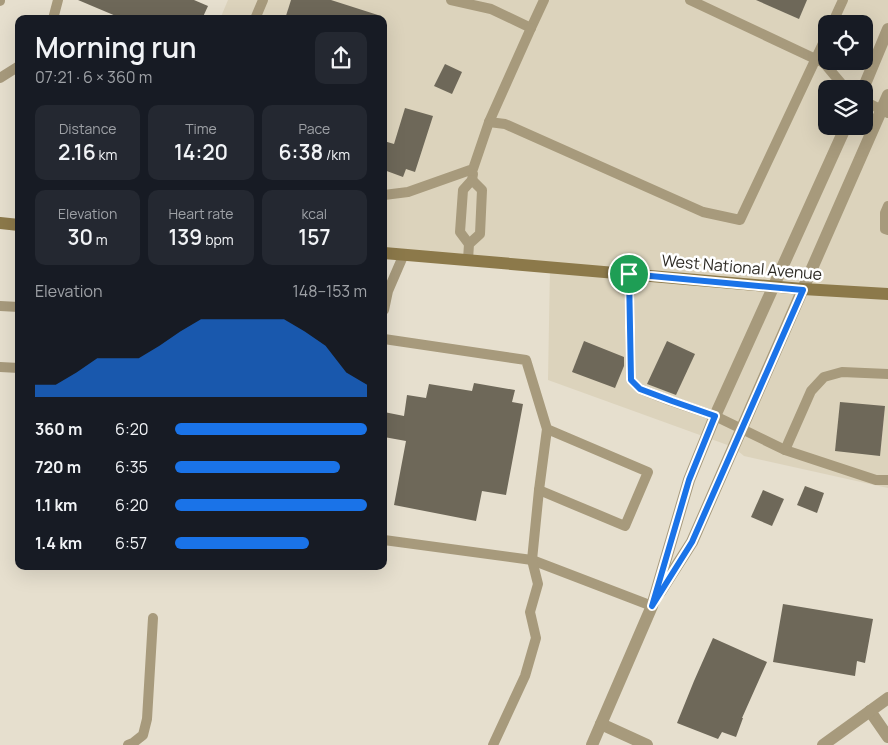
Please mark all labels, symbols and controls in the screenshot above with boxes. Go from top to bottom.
map controls [818,15,873,135]
button: locate [818,15,873,70]
text: Morning run [35,28,196,66]
button: share [315,32,367,84]
text: 07:21 · 6 × 360 m [35,66,152,88]
button: layers [818,80,873,135]
text: Distance [59,119,116,138]
text: Time [185,119,217,138]
text: Pace [299,119,330,138]
text: 2.16 [58,138,96,166]
text: 14:20 [174,138,228,166]
text: 6:38 [279,138,323,166]
text: km [96,145,117,164]
text: /km [323,145,350,164]
text: Elevation [58,204,117,223]
text: Heart rate [169,204,233,223]
text: kcal [302,204,327,223]
text: 30 [68,223,93,251]
text: 139 [168,223,202,251]
text: 157 [298,223,330,251]
text: m [93,230,108,249]
text: bpm [202,230,234,249]
street label: West National Avenue [661,249,823,285]
pin [608,253,650,295]
icon: arrive [615,260,643,288]
text: Elevation [35,280,103,302]
text: 148–153 m [293,280,367,302]
text: 360 m [35,418,82,440]
text: 6:20 [115,418,149,440]
text: 720 m [35,456,81,478]
text: 6:35 [115,456,148,478]
text: 1.1 km [35,494,78,516]
text: 6:20 [115,494,149,516]
text: 1.4 km [35,532,82,554]
text: 6:57 [115,532,147,554]

